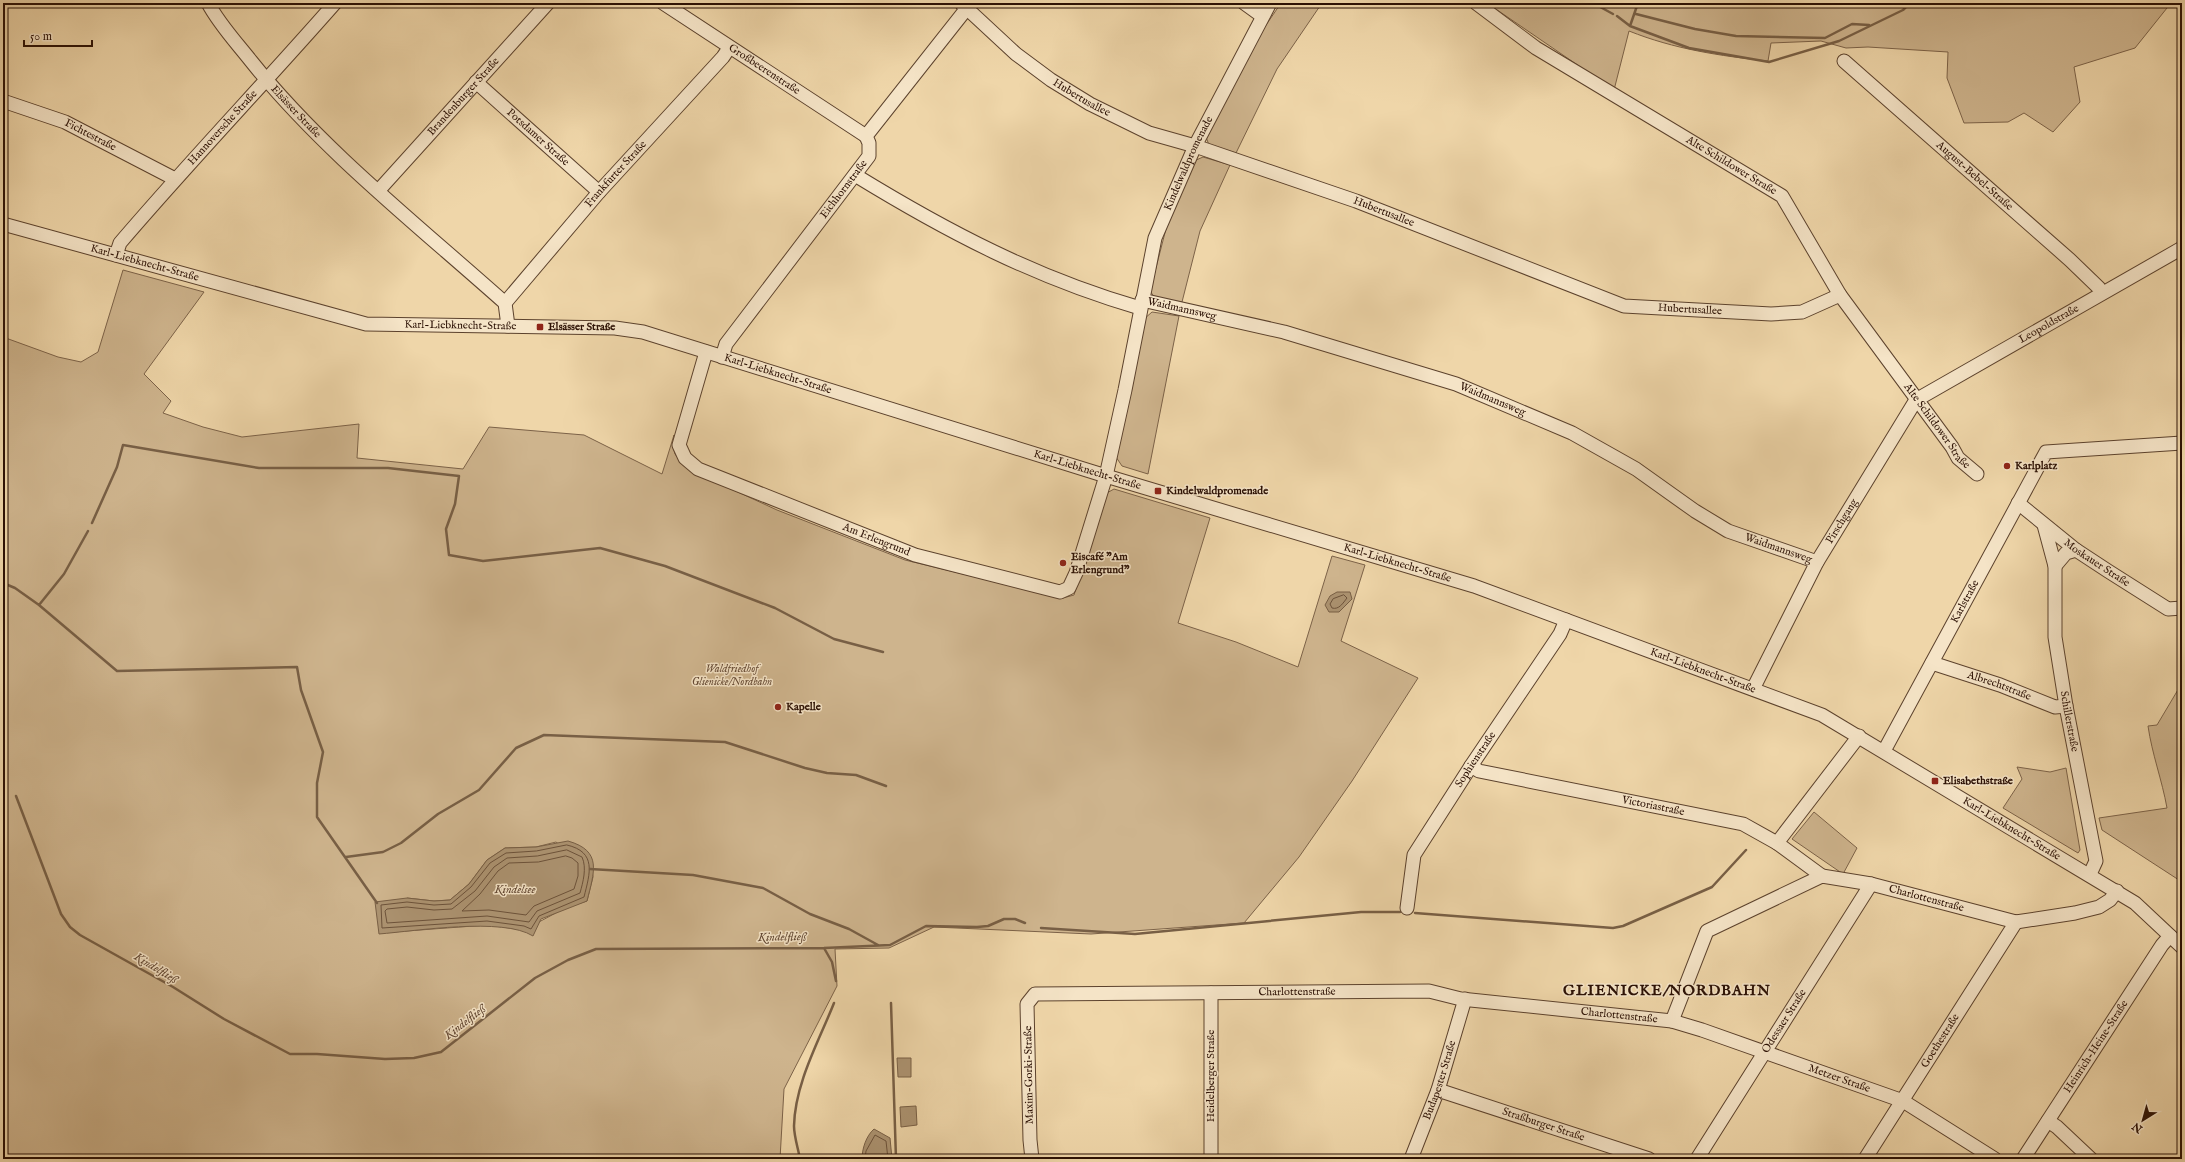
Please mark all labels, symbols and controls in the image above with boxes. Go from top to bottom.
scale bar [24,22,92,48]
text: 50 m [30,29,52,44]
street label: Großbeerenstraße [726,41,803,98]
street label: Brandenburger Straße [425,54,502,139]
street label: Hubertusallee [1050,76,1113,120]
street label: Elsässer Straße [268,82,324,141]
street label: Hannoversche Straße [185,87,260,168]
street label: Potsdamer Straße [504,106,572,169]
street label: Kindelwaldpromenade [1161,114,1216,213]
street label: Fichtestraße [62,116,119,154]
street label: Alte Schildower Straße [1683,132,1779,198]
street label: Frankfurter Straße [582,138,650,210]
street label: August-Bebel-Straße [1932,138,2016,214]
street label: Eichhornstraße [817,157,870,221]
street label: Hubertusallee [1351,194,1416,230]
street label: Karl-Liebknecht-Straße [89,241,200,285]
street label: Waidmannsweg [1146,294,1219,324]
street label: Hubertusallee [1658,301,1722,318]
street label: Leopoldstraße [2016,301,2081,347]
street label: Karl-Liebknecht-Straße [404,318,516,333]
place label: Elsässer Straße [548,320,615,334]
marker: Elsässer Straße [535,322,545,332]
street label: Karl-Liebknecht-Straße [722,351,833,397]
street label: Waidmannsweg [1457,379,1529,420]
street label: Alte Schildower Straße [1900,380,1973,472]
street label: Karl-Liebknecht-Straße [1032,447,1143,493]
place label: Karlplatz [2015,459,2058,473]
marker: Karlplatz [2002,461,2012,471]
place label: Kindelwaldpromenade [1166,484,1268,498]
marker: Kindelwaldpromenade [1153,486,1163,496]
street label: Pirschgang [1823,495,1862,546]
street label: Am Erlengrund [840,520,912,559]
street label: Waidmannsweg [1743,530,1815,567]
street label: Moskauer Straße [2061,536,2132,590]
street label: Karl-Liebknecht-Straße [1342,540,1453,586]
place label: Eiscafé "Am Erlengrund" [1071,550,1130,577]
marker: Eiscafé "Am Erlengrund" [1058,558,1068,568]
street label: Karlstraße [1948,578,1982,626]
street label: Karl-Liebknecht-Straße [1648,645,1758,697]
park label: Waldfriedhof Glienicke/Nordbahn [692,662,772,689]
street label: Albrechtstraße [1965,668,2033,704]
street label: Schillerstraße [2057,690,2082,753]
place label: Kapelle [786,700,821,714]
marker: Kapelle [773,702,783,712]
street label: Sophienstraße [1452,729,1499,790]
place label: Elisabethstraße [1943,774,2013,788]
marker: Elisabethstraße [1930,776,1940,786]
street label: Victoriastraße [1620,793,1686,819]
street label: Karl-Liebknecht-Straße [1960,794,2063,864]
water label: Kindelsee [494,882,535,897]
street label: Charlottenstraße [1887,882,1965,915]
water label: Kindelfließ [757,929,808,945]
water label: Kindelfließ [131,949,182,988]
district label: GLIENICKE/NORDBAHN [1563,981,1771,1000]
street label: Charlottenstraße [1258,985,1336,999]
street label: Odessaer Straße [1759,987,1810,1056]
street label: Heinrich-Heine-Straße [2061,997,2131,1096]
water label: Kindelfließ [441,1000,490,1043]
street label: Charlottenstraße [1580,1005,1658,1026]
street label: Goethestraße [1918,1011,1963,1071]
street label: Maxim-Gorki-Straße [1021,1026,1037,1124]
street label: Heidelberger Straße [1204,1030,1218,1122]
street label: Budapester Straße [1420,1039,1459,1122]
street label: Metzer Straße [1807,1061,1872,1096]
north arrow [2123,1100,2163,1140]
street label: Straßburger Straße [1500,1104,1587,1145]
text: N [2129,1118,2146,1136]

